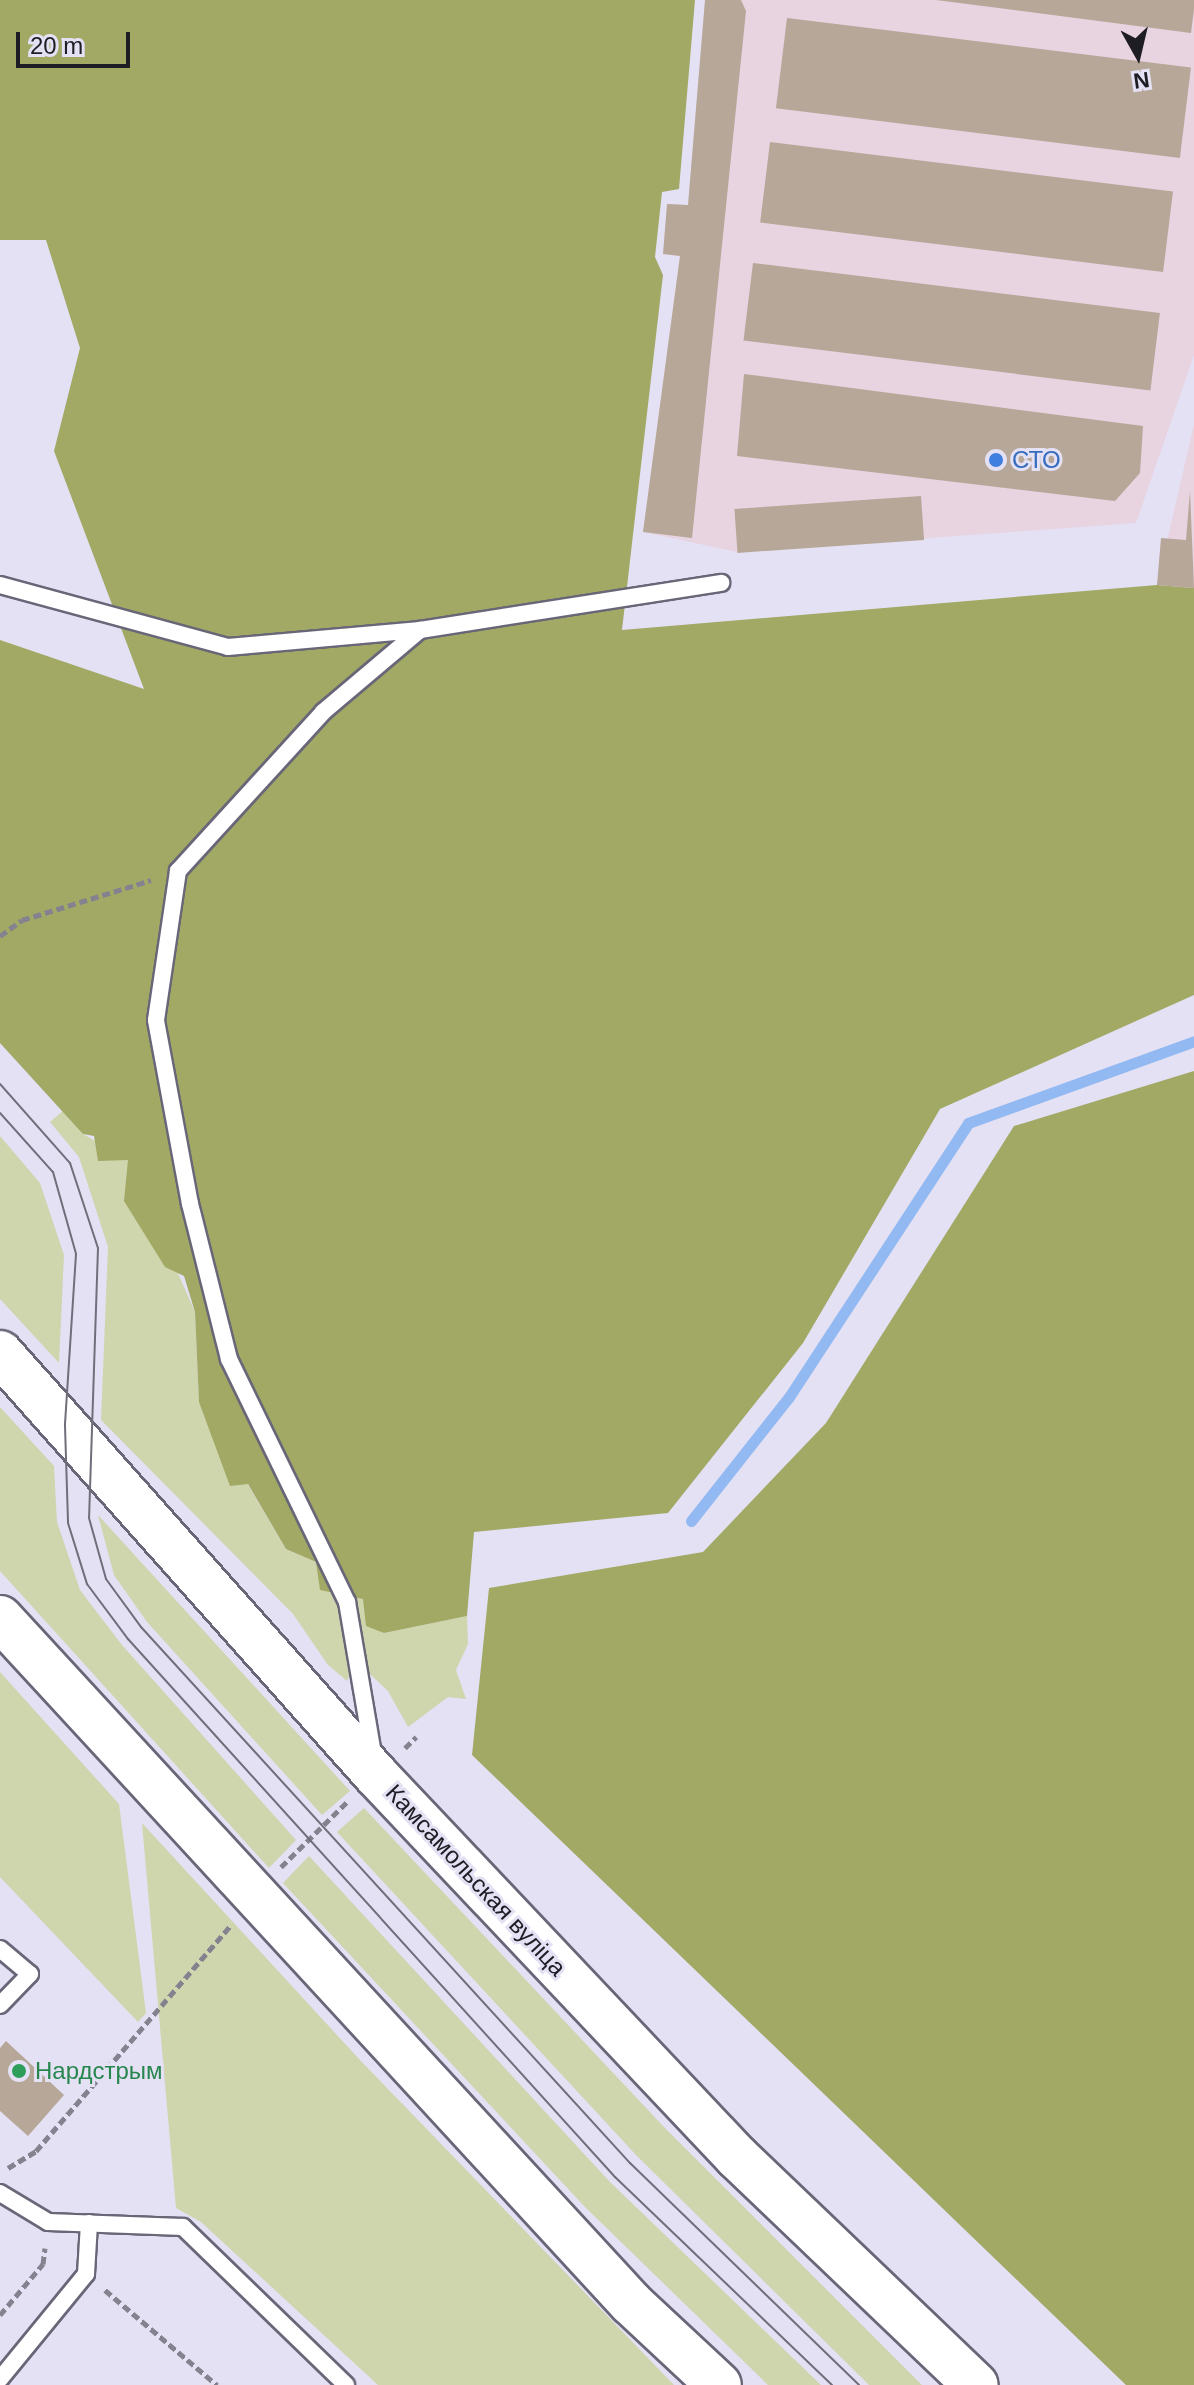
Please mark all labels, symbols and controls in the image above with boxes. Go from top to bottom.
scale bar [20,16,134,66]
north arrow [1098,16,1178,96]
text: 20 m [30,32,83,59]
text: N [1132,67,1151,94]
place label: СТО [1012,446,1061,474]
marker: СТО [987,451,1005,469]
street label: Камсамольская вуліца [380,1778,572,1982]
place label: Нардстрым [35,2057,163,2085]
marker: Нардстрым [10,2062,28,2080]

